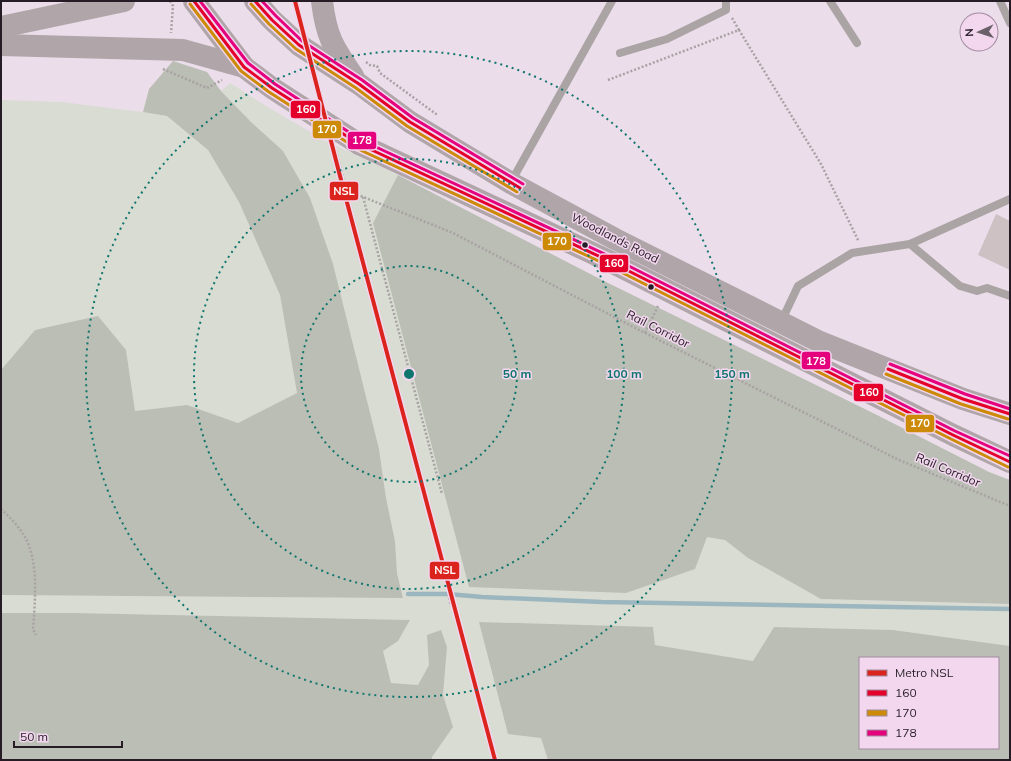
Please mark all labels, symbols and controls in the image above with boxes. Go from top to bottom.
north arrow [959,12,999,52]
text: N [962,28,976,37]
line badge: 160 [290,100,321,119]
text: 160 [296,102,316,116]
line badge: 170 [312,120,342,139]
text: 170 [317,122,337,136]
line badge: 178 [347,131,377,150]
text: 178 [352,133,372,147]
line badge: NSL [329,181,359,201]
text: NSL [333,184,355,198]
street label: Woodlands Road [569,209,662,266]
line badge: 170 [542,232,572,251]
text: 170 [547,234,567,248]
unlabelled marker [580,240,590,250]
line badge: 160 [599,254,629,273]
text: 160 [604,256,624,270]
unlabelled marker [646,282,656,292]
street label: Rail Corridor [624,306,693,351]
line badge: 178 [801,351,831,370]
text: 178 [806,354,826,368]
text: 50 m [503,366,531,381]
text: 100 m [606,366,642,381]
text: 150 m [714,366,750,381]
centre of rings [402,367,416,381]
line badge: 160 [853,383,884,402]
text: 160 [859,385,879,399]
line badge: 170 [905,414,935,433]
text: 170 [910,416,930,430]
street label: Rail Corridor [914,449,983,490]
line badge: NSL [429,561,460,580]
text: NSL [434,563,456,577]
legend [859,657,999,749]
text: Metro NSL [895,665,954,680]
text: 160 [895,685,917,700]
text: 170 [895,705,917,720]
scale bar [14,723,122,749]
text: 178 [895,725,917,740]
text: 50 m [20,729,48,744]

